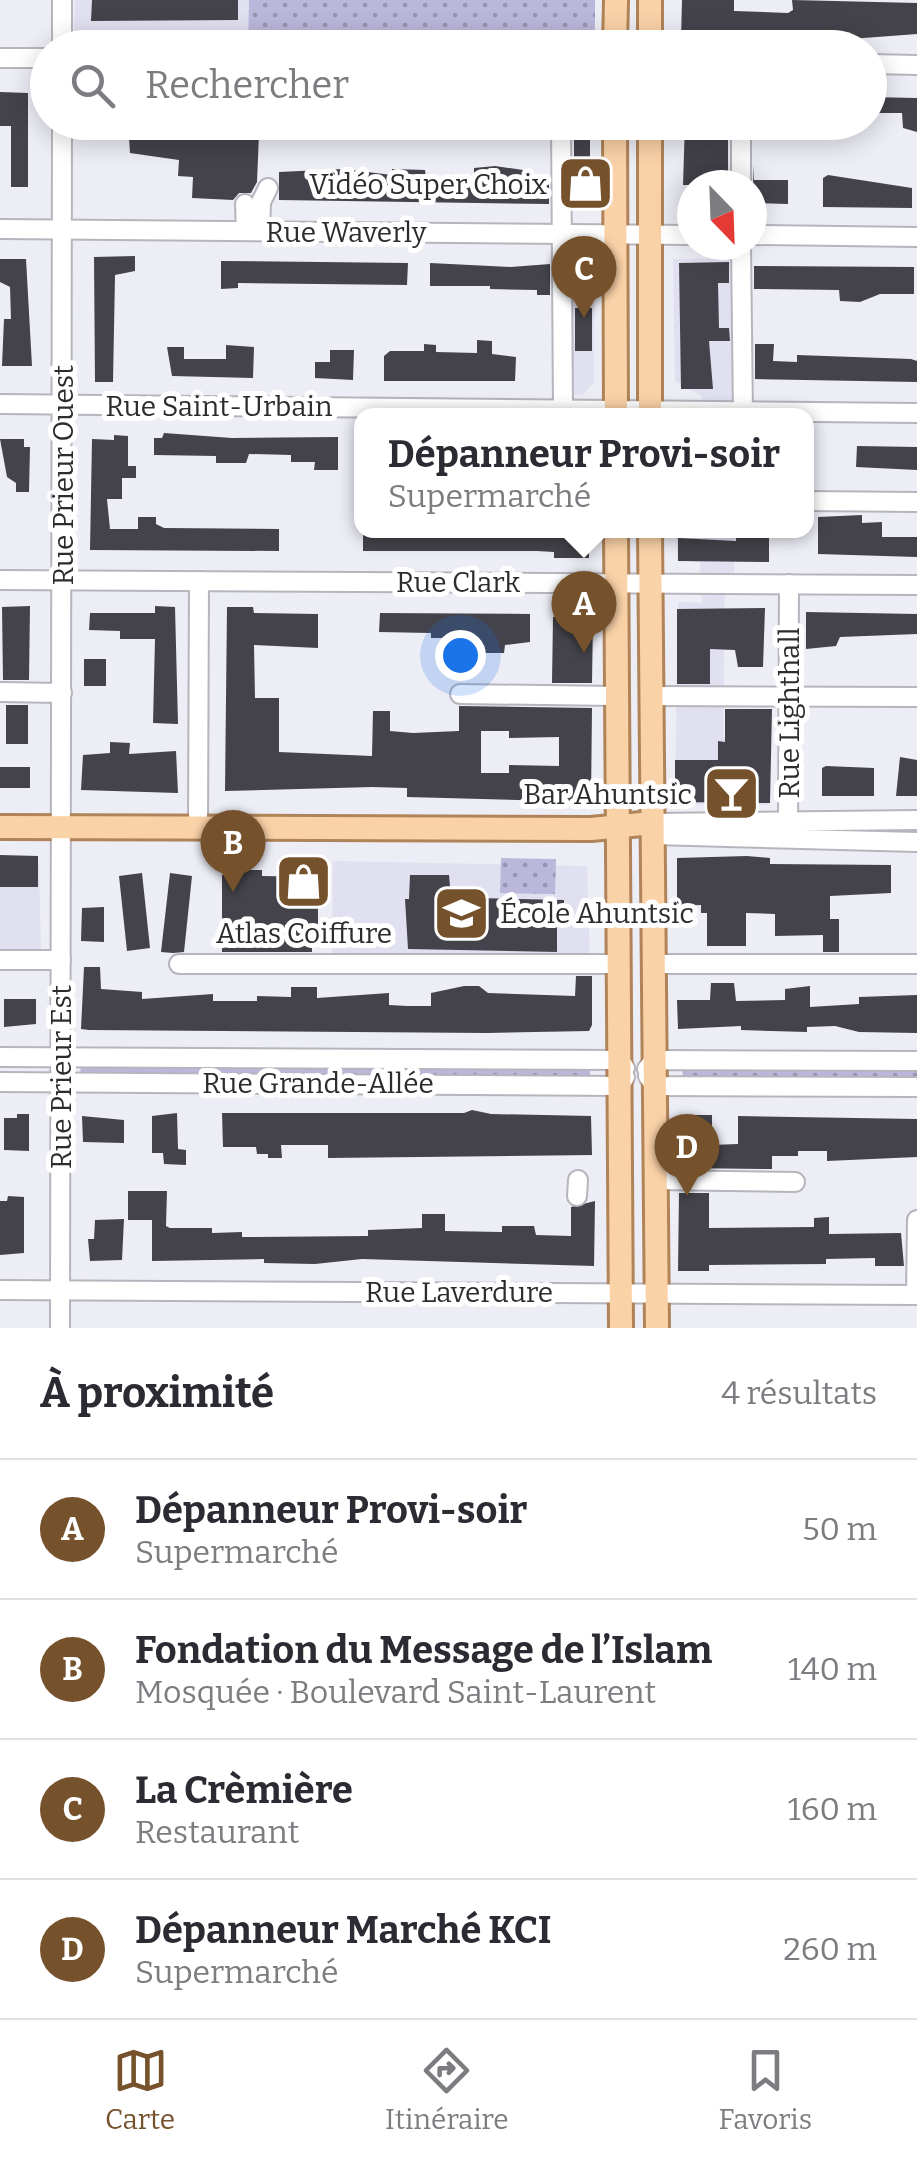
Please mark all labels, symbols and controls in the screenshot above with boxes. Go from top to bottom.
search box [30,30,887,140]
icon: search [65,58,120,113]
text: Rechercher [145,62,349,108]
shop icon: Vidéo Super Choix [556,154,616,214]
place label: Vidéo Super Choix [309,168,547,201]
north arrow [677,170,767,260]
street label: Rue Waverly [265,216,427,249]
pin: C [552,236,616,318]
street label: Rue Prieur Ouest [47,365,80,585]
street label: Rue Saint-Urbain [105,390,333,423]
popup [354,408,814,538]
text: Dépanneur Provi-soir [388,431,780,477]
text: Supermarché [388,477,591,515]
street label: Rue Clark [396,566,520,599]
pin: A [552,570,616,653]
street label: Rue Lighthall [773,627,806,799]
your location [435,630,486,681]
bar icon: Bar Ahuntsic [701,764,761,824]
place label: Bar Ahuntsic [523,778,692,811]
pin: B [200,810,266,892]
shop icon: Atlas Coiffure [274,852,334,912]
school or university icon: École Ahuntsic [431,883,491,943]
place label: École Ahuntsic [500,896,694,930]
place label: Atlas Coiffure [216,917,392,950]
street label: Rue Prieur Est [45,985,78,1169]
street label: Rue Grande-Allée [202,1067,434,1100]
pin: D [654,1114,720,1196]
street label: Rue Laverdure [365,1276,553,1309]
text: À proximité [40,1368,274,1418]
text: 4 résultats [721,1374,877,1412]
text: Dépanneur Provi-soir [135,1487,527,1533]
text: A [61,1510,84,1548]
text: 50 m [802,1510,877,1548]
text: Supermarché [135,1533,339,1571]
text: Fondation du Message de l’Islam [135,1627,712,1673]
text: B [62,1650,83,1688]
text: 140 m [788,1650,877,1688]
text: Mosquée · Boulevard Saint-Laurent [135,1673,656,1711]
text: La Crèmière [135,1767,353,1813]
text: C [62,1790,83,1828]
text: 160 m [788,1790,877,1828]
text: Restaurant [135,1813,299,1851]
text: Dépanneur Marché KCI [135,1907,552,1953]
text: D [61,1930,84,1968]
text: 260 m [783,1930,877,1968]
text: Supermarché [135,1953,339,1991]
tab: Carte [105,2043,175,2136]
tab: Itinéraire [385,2043,509,2136]
tab: Favoris [718,2043,812,2136]

